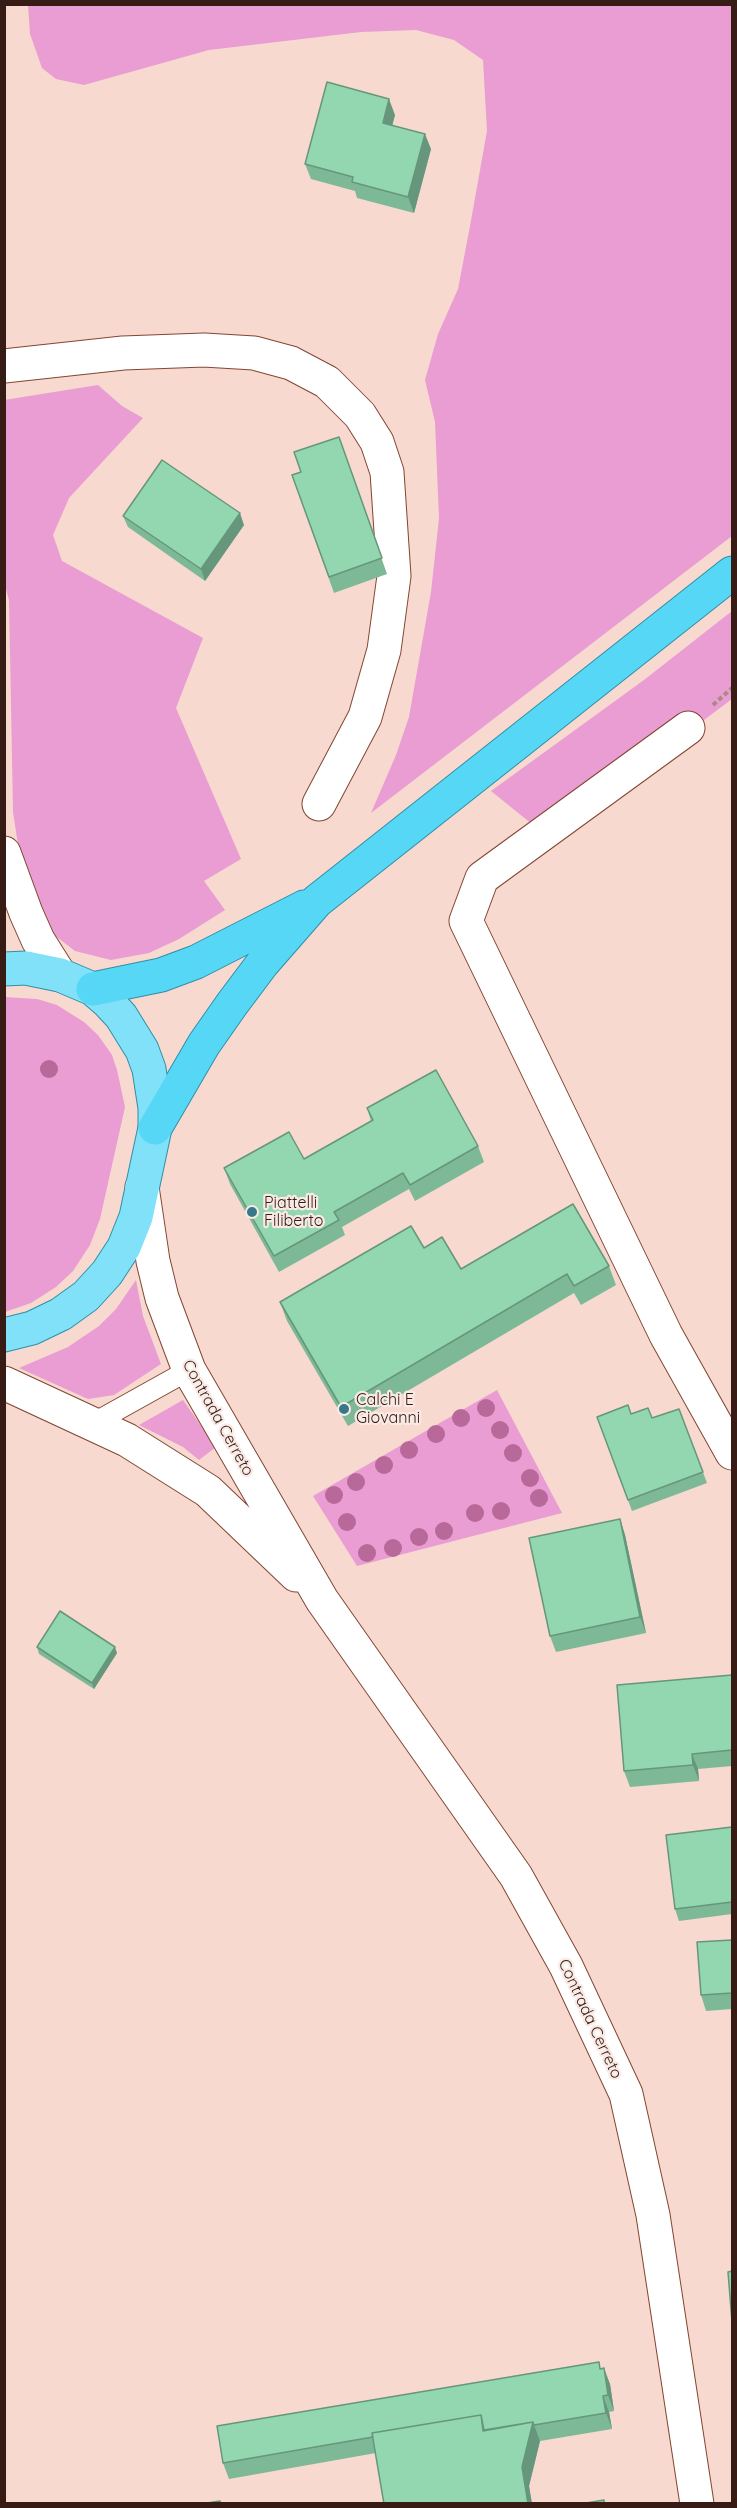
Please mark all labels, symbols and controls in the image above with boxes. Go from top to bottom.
place label: Piattelli Filiberto [264,1193,323,1231]
marker: Piattelli Filiberto [245,1205,259,1219]
street label: Contrada Cerreto [178,1357,258,1479]
place label: Calchi E Giovanni [356,1390,420,1428]
marker: Calchi E Giovanni [337,1402,351,1416]
street label: Contrada Cerreto [554,1956,626,2082]

